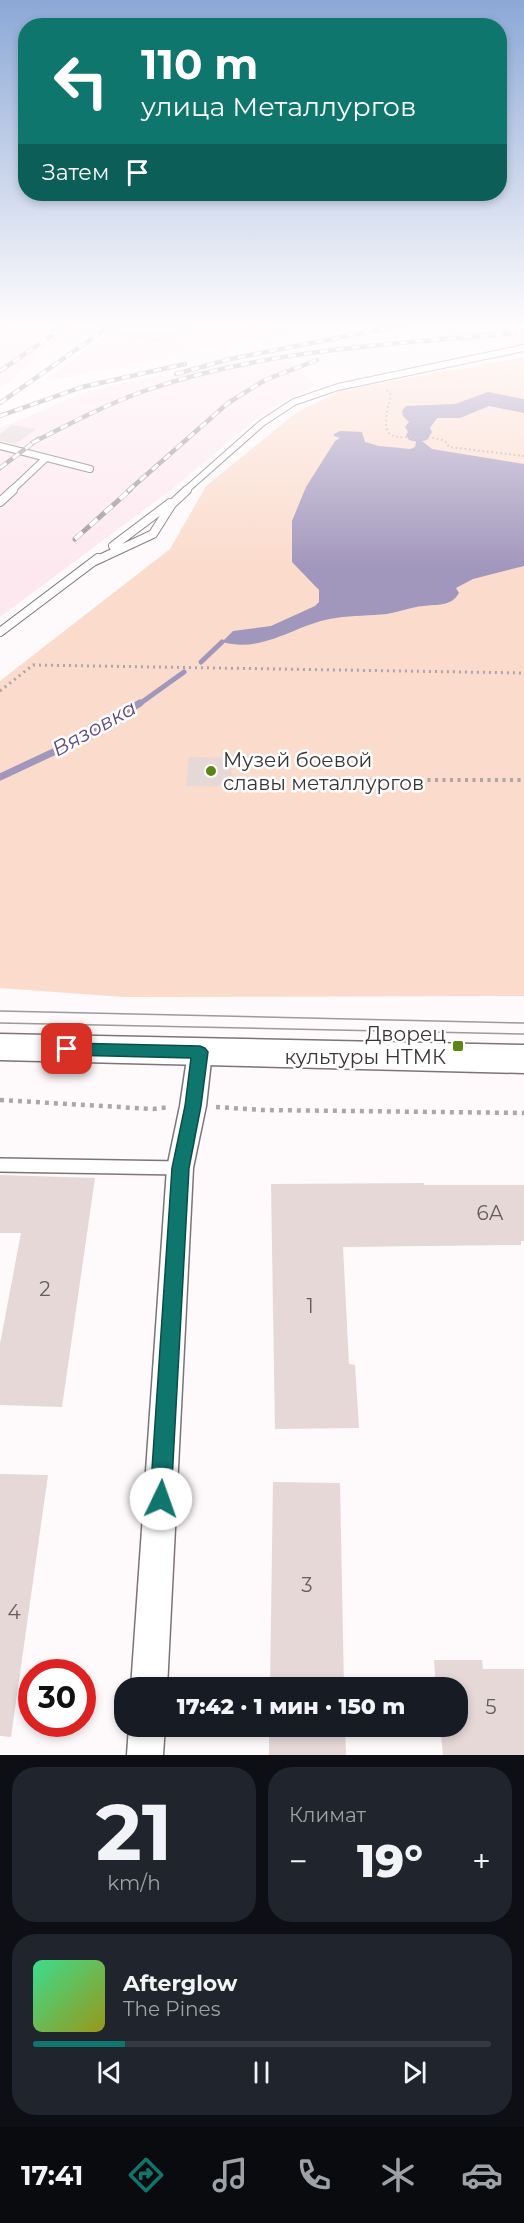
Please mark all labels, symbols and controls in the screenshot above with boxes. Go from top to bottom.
text: 110 m [141,38,258,90]
icon: left [42,42,120,120]
text: улица Металлургов [141,90,416,123]
icon: arrive [121,156,154,189]
text: Затем [42,159,109,186]
water label: Вязовка [48,695,140,761]
place label: Музей боевой славы металлургов [223,748,424,795]
marker: Музей боевой славы металлургов [204,764,218,778]
place label: Дворец культуры НТМК [284,1022,446,1069]
pin [41,1023,92,1074]
icon: arrive [50,1032,83,1065]
marker: Дворец культуры НТМК [451,1039,465,1053]
house number: 6А [476,1201,504,1225]
house number: 2 [39,1277,51,1301]
house number: 1 [306,1294,314,1318]
position arrow [129,1467,193,1531]
house number: 3 [301,1573,313,1597]
house number: 4 [7,1600,21,1624]
speed limit sign: 30 [18,1659,96,1737]
text: 17:42 · 1 мин · 150 m [177,1693,405,1720]
house number: 5 [485,1695,497,1719]
text: 21 [96,1784,172,1880]
text: Климат [289,1803,366,1827]
text: 19° [357,1833,423,1888]
text: − [289,1841,308,1881]
text: + [472,1841,491,1881]
text: km/h [107,1871,161,1895]
text: Afterglow [123,1970,237,1997]
text: The Pines [123,1997,220,2021]
icon: previous [93,2056,126,2089]
icon: pause [245,2056,278,2089]
icon: next [398,2056,431,2089]
icon: directions [125,2154,167,2196]
icon: music [209,2154,251,2196]
icon: phone [293,2154,335,2196]
icon: climate [377,2154,419,2196]
icon: car [461,2154,503,2196]
text: 17:41 [21,2159,83,2192]

